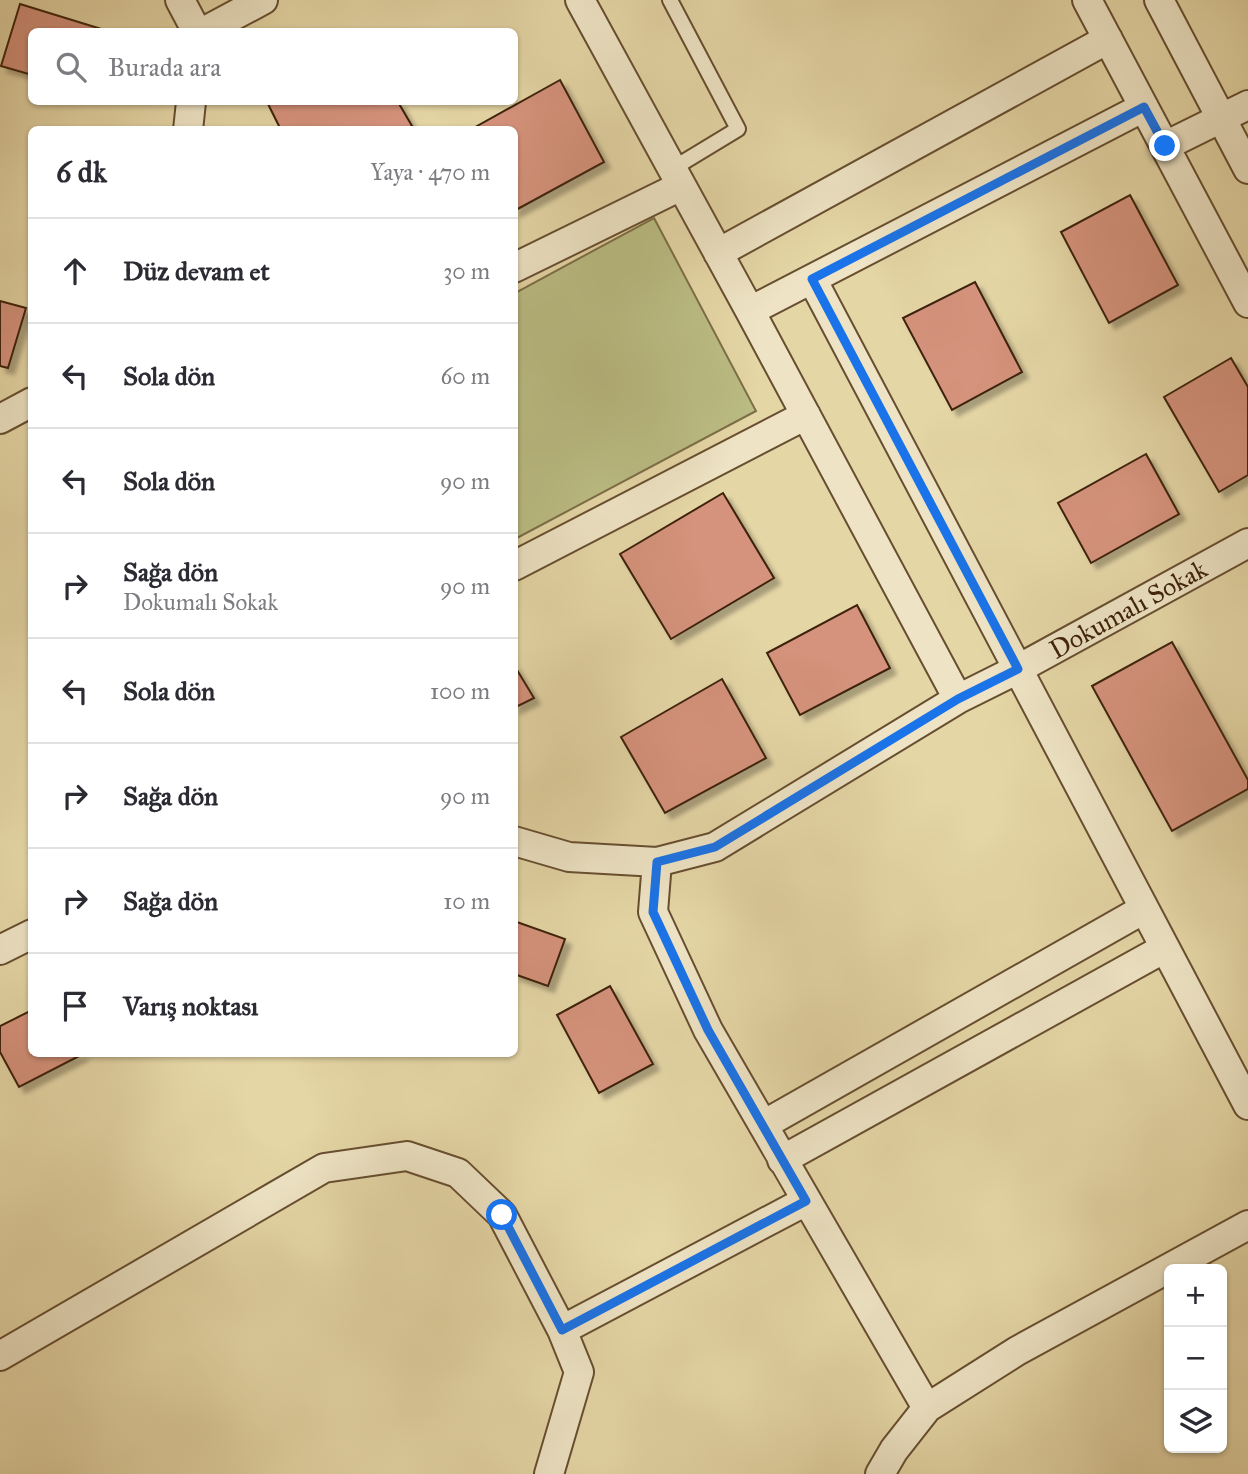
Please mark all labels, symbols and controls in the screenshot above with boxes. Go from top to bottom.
search box [28,28,518,105]
icon: search [52,48,90,86]
text: Burada ara [108,51,221,83]
route end [1149,130,1180,161]
text: 6 dk [56,154,107,190]
text: Yaya · 470 m [370,158,490,186]
icon: ahead [56,252,94,290]
text: Düz devam et [123,255,270,287]
text: 30 m [443,257,490,285]
icon: left [56,357,94,395]
text: Sola dön [123,360,215,392]
text: 60 m [441,362,490,390]
icon: left [56,462,94,500]
text: Sola dön [123,465,215,497]
text: 90 m [440,467,490,495]
street label: Dokumalı Sokak [1044,552,1213,666]
text: Sağa dön [123,556,218,588]
icon: right [56,567,94,605]
text: 90 m [440,572,490,600]
text: Dokumalı Sokak [123,588,278,616]
icon: left [56,672,94,710]
text: Sola dön [123,675,215,707]
text: 100 m [430,677,490,705]
icon: right [56,777,94,815]
text: Sağa dön [123,780,218,812]
text: 90 m [440,782,490,810]
icon: right [56,882,94,920]
text: Sağa dön [123,885,218,917]
text: 10 m [443,887,490,915]
icon: arrive [56,987,94,1025]
text: Varış noktası [123,990,258,1022]
route start [486,1199,517,1230]
map controls [1164,1264,1227,1453]
button: + [1164,1264,1227,1327]
button: − [1164,1327,1227,1390]
button: layers [1164,1390,1227,1453]

